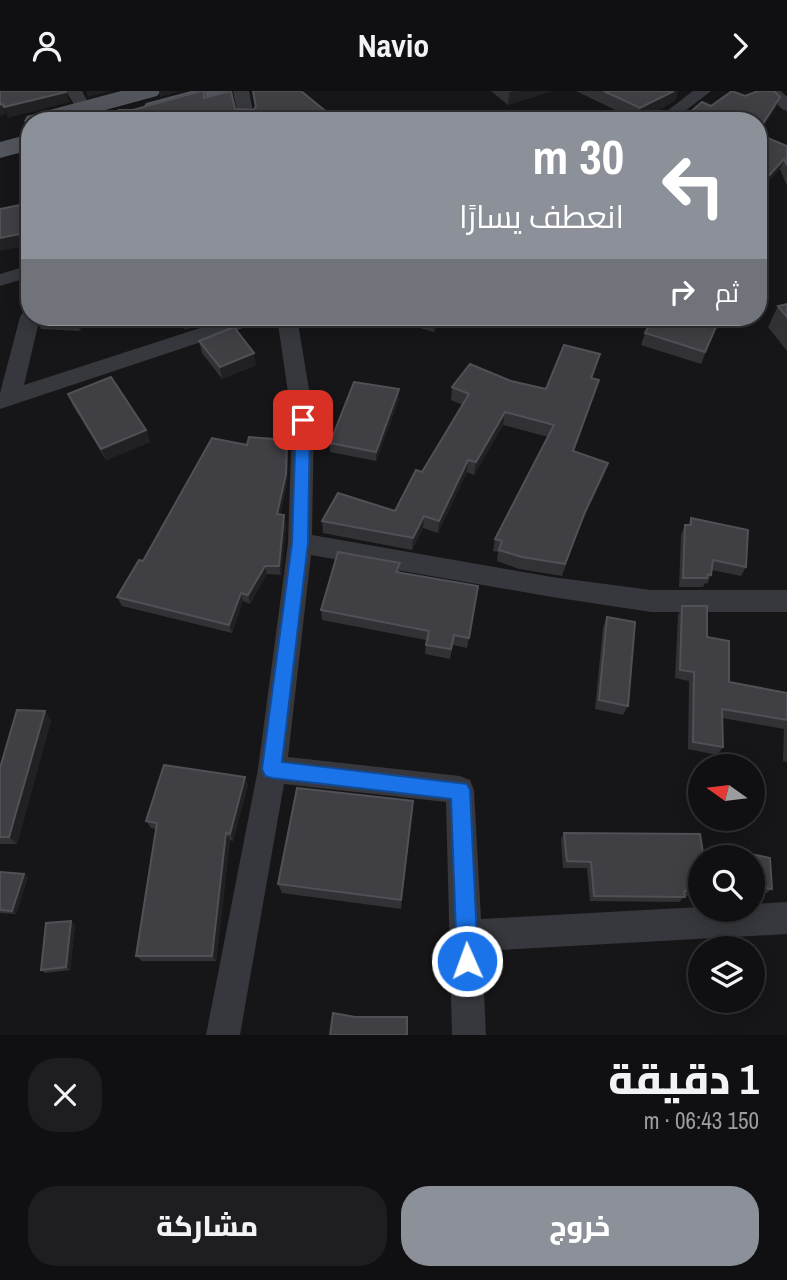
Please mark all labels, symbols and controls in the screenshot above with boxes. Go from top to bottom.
text: Navio [358,24,429,67]
icon: person [28,27,66,65]
icon: forward [721,27,759,65]
text: 30 m [532,123,624,189]
icon: left [648,140,739,231]
text: انعطف يسارًا [459,195,624,238]
icon: right [663,273,701,311]
text: ثم [715,275,739,310]
pin [273,390,333,450]
icon: arrive [284,401,322,439]
north arrow [688,754,765,831]
map controls [688,754,765,1013]
button: search [688,845,765,922]
position arrow [430,924,504,998]
button: layers [688,936,765,1013]
text: 1 دقيقة [608,1051,759,1107]
button: close [28,1058,102,1132]
text: 150 m · 06:43 [644,1105,759,1136]
button: مشاركة [28,1186,387,1266]
button: خروج [401,1186,759,1266]

